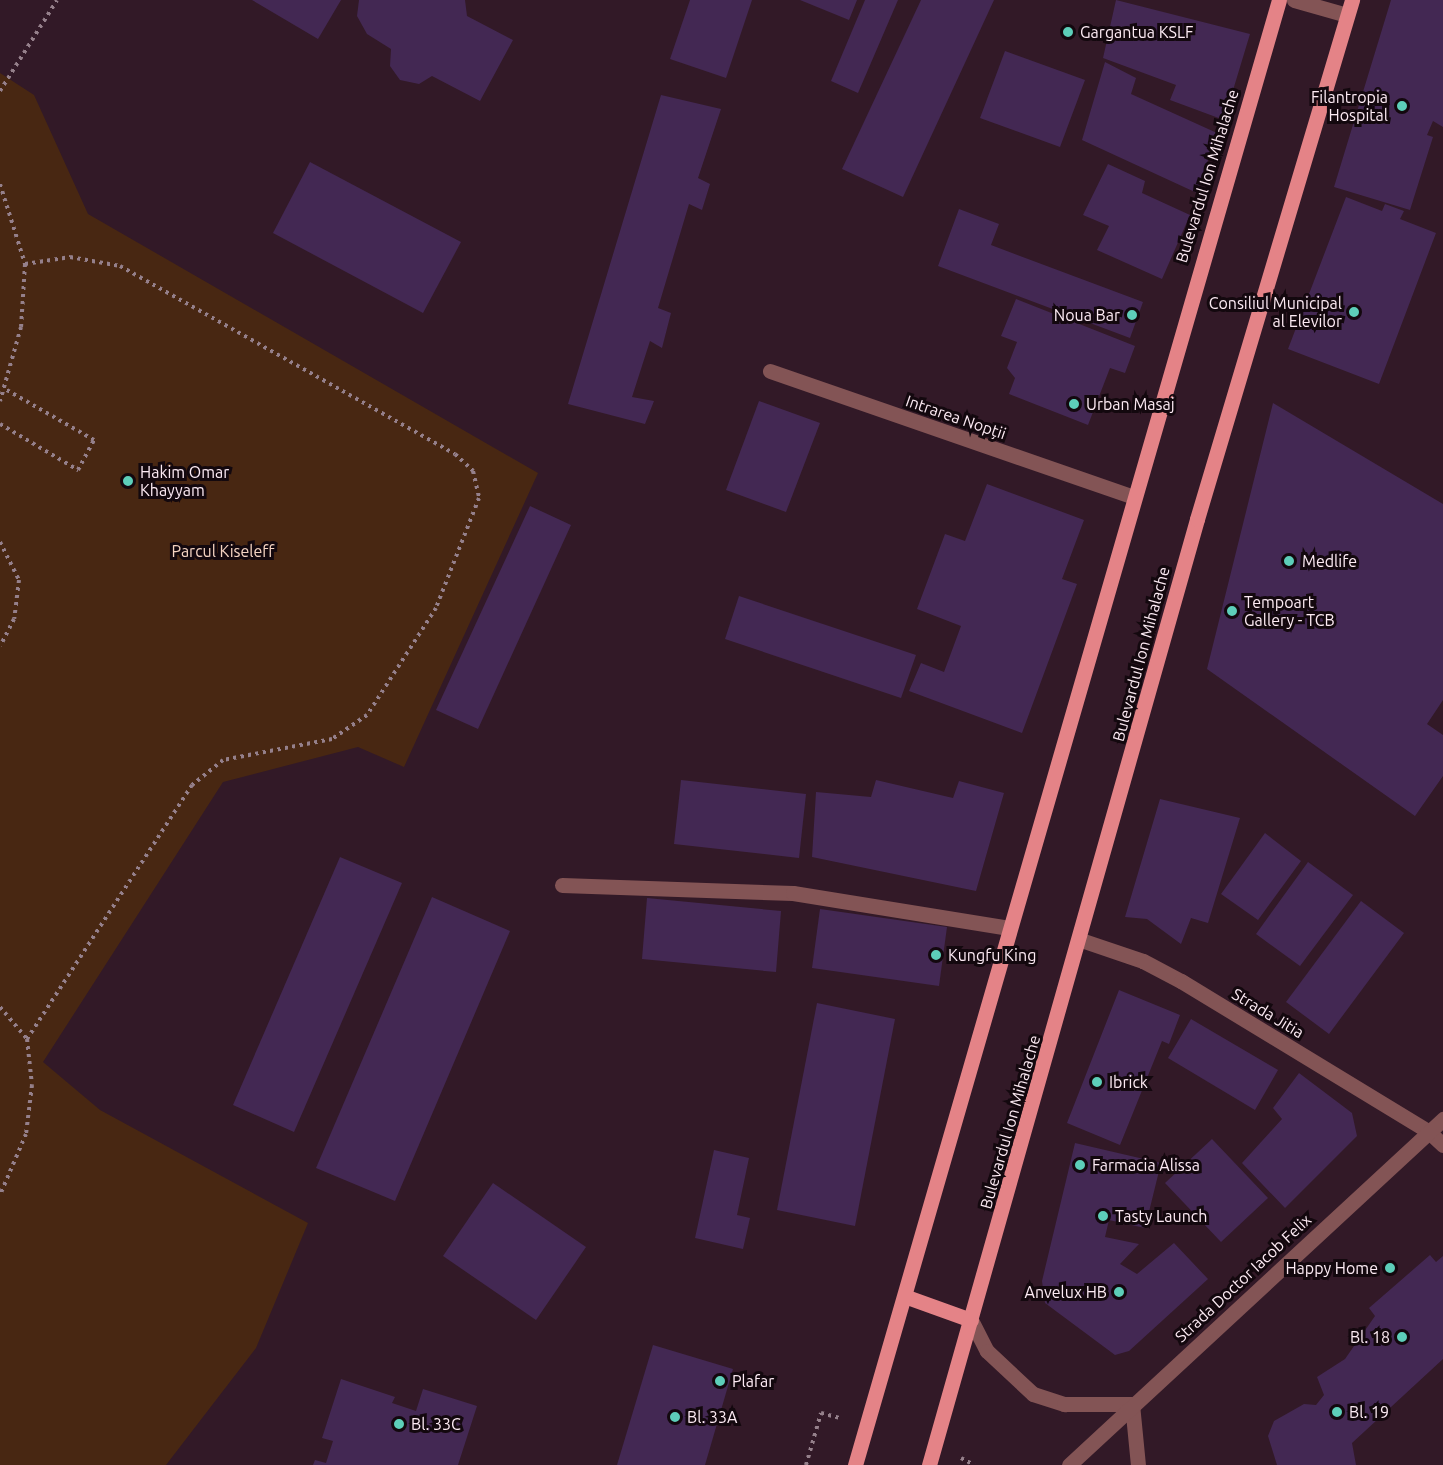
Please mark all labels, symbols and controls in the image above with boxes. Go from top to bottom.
place label: Gargantua KSLF [1080,22,1193,42]
marker: Gargantua KSLF [1061,25,1075,39]
street label: Bulevardul Ion Mihalache [1172,87,1242,265]
place label: Filantropia Hospital [1311,87,1388,125]
marker: Filantropia Hospital [1393,97,1411,115]
place label: Consiliul Municipal al Elevilor [1209,293,1342,331]
place label: Noua Bar [1054,305,1120,325]
marker: Consiliul Municipal al Elevilor [1347,305,1361,319]
marker: Noua Bar [1125,308,1139,322]
street label: Intrarea Nopții [903,391,1009,443]
place label: Urban Masaj [1086,394,1175,414]
marker: Urban Masaj [1067,397,1081,411]
place label: Hakim Omar Khayyam [140,462,229,500]
marker: Hakim Omar Khayyam [121,474,135,488]
park label: Parcul Kiseleff [171,541,275,561]
place label: Medlife [1302,551,1357,571]
marker: Medlife [1280,552,1298,570]
street label: Bulevardul Ion Mihalache [1108,565,1174,743]
place label: Tempoart Gallery - TCB [1244,592,1335,630]
marker: Tempoart Gallery - TCB [1225,604,1239,618]
place label: Kungfu King [948,945,1036,965]
marker: Kungfu King [929,948,943,962]
street label: Strada Jitia [1229,984,1307,1042]
street label: Bulevardul Ion Mihalache [976,1033,1044,1211]
place label: Ibrick [1109,1072,1148,1092]
marker: Ibrick [1090,1075,1104,1089]
place label: Farmacia Alissa [1092,1155,1200,1175]
marker: Farmacia Alissa [1073,1158,1087,1172]
place label: Tasty Launch [1115,1206,1207,1226]
marker: Tasty Launch [1096,1209,1110,1223]
street label: Strada Doctor Iacob Felix [1171,1210,1315,1346]
place label: Happy Home [1285,1258,1378,1278]
marker: Happy Home [1383,1261,1397,1275]
place label: Anvelux HB [1025,1282,1107,1302]
marker: Anvelux HB [1112,1285,1126,1299]
place label: Bl. 18 [1350,1327,1390,1347]
marker: Bl. 18 [1395,1330,1409,1344]
place label: Plafar [732,1371,774,1391]
marker: Plafar [713,1374,727,1388]
place label: Bl. 19 [1349,1402,1389,1422]
marker: Bl. 19 [1330,1405,1344,1419]
place label: Bl. 33A [687,1407,737,1427]
marker: Bl. 33A [668,1410,682,1424]
place label: Bl. 33C [411,1414,461,1434]
marker: Bl. 33C [392,1417,406,1431]

